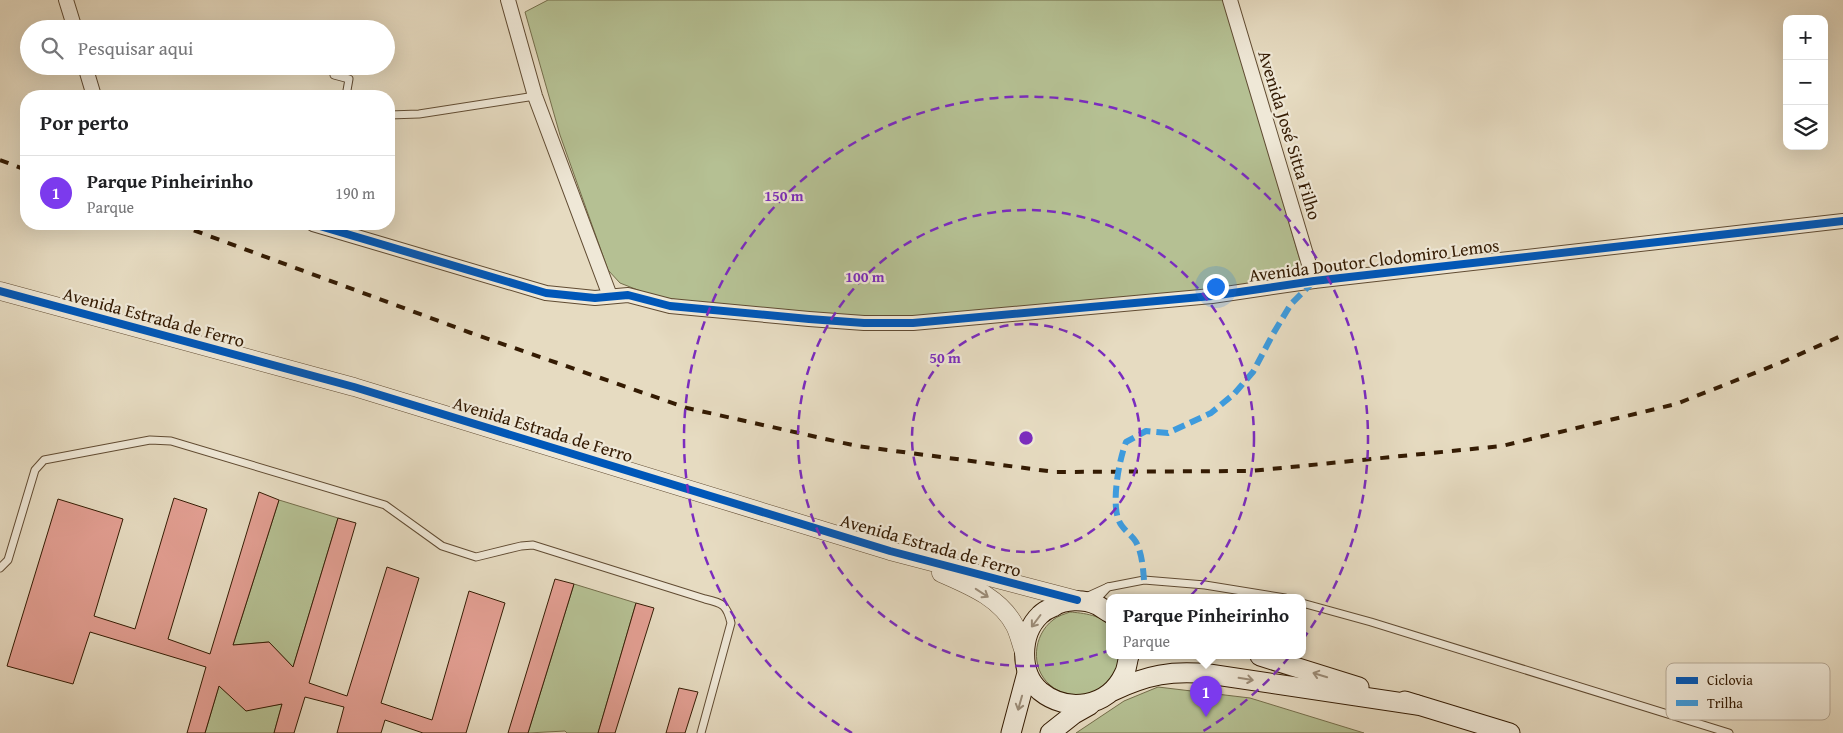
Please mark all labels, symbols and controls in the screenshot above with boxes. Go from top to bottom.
map controls [1783,15,1828,150]
button: + [1783,15,1828,60]
search box [20,20,395,75]
icon: search [38,34,66,62]
text: Pesquisar aqui [78,34,193,62]
street label: Avenida José Sitta Filho [1251,47,1329,223]
button: − [1783,60,1828,105]
button: layers [1783,105,1828,150]
text: Por perto [40,107,129,138]
text: Parque Pinheirinho [87,167,253,195]
text: 1 [52,181,60,205]
text: 190 m [335,181,375,205]
text: 150 m [764,185,804,206]
text: Parque [87,195,134,219]
street label: Avenida Doutor Clodomiro Lemos [1247,231,1501,289]
text: 100 m [845,266,885,287]
your location [1203,274,1229,300]
street label: Avenida Estrada de Ferro [60,280,248,354]
text: 50 m [929,347,961,368]
street label: Avenida Estrada de Ferro [450,389,636,469]
centre of rings [1017,429,1035,447]
street label: Avenida Estrada de Ferro [837,506,1025,584]
one-way arrow [974,588,988,598]
popup [1106,594,1306,659]
text: Parque Pinheirinho [1123,601,1289,629]
one-way arrow [1031,614,1041,628]
text: Parque [1123,629,1170,653]
legend [1666,663,1830,720]
one-way arrow [1313,669,1329,679]
text: Ciclovia [1707,670,1753,690]
one-way arrow [1237,674,1253,684]
pin: 1 [1190,676,1222,717]
text: Trilha [1707,693,1743,713]
one-way arrow [1015,695,1024,711]

